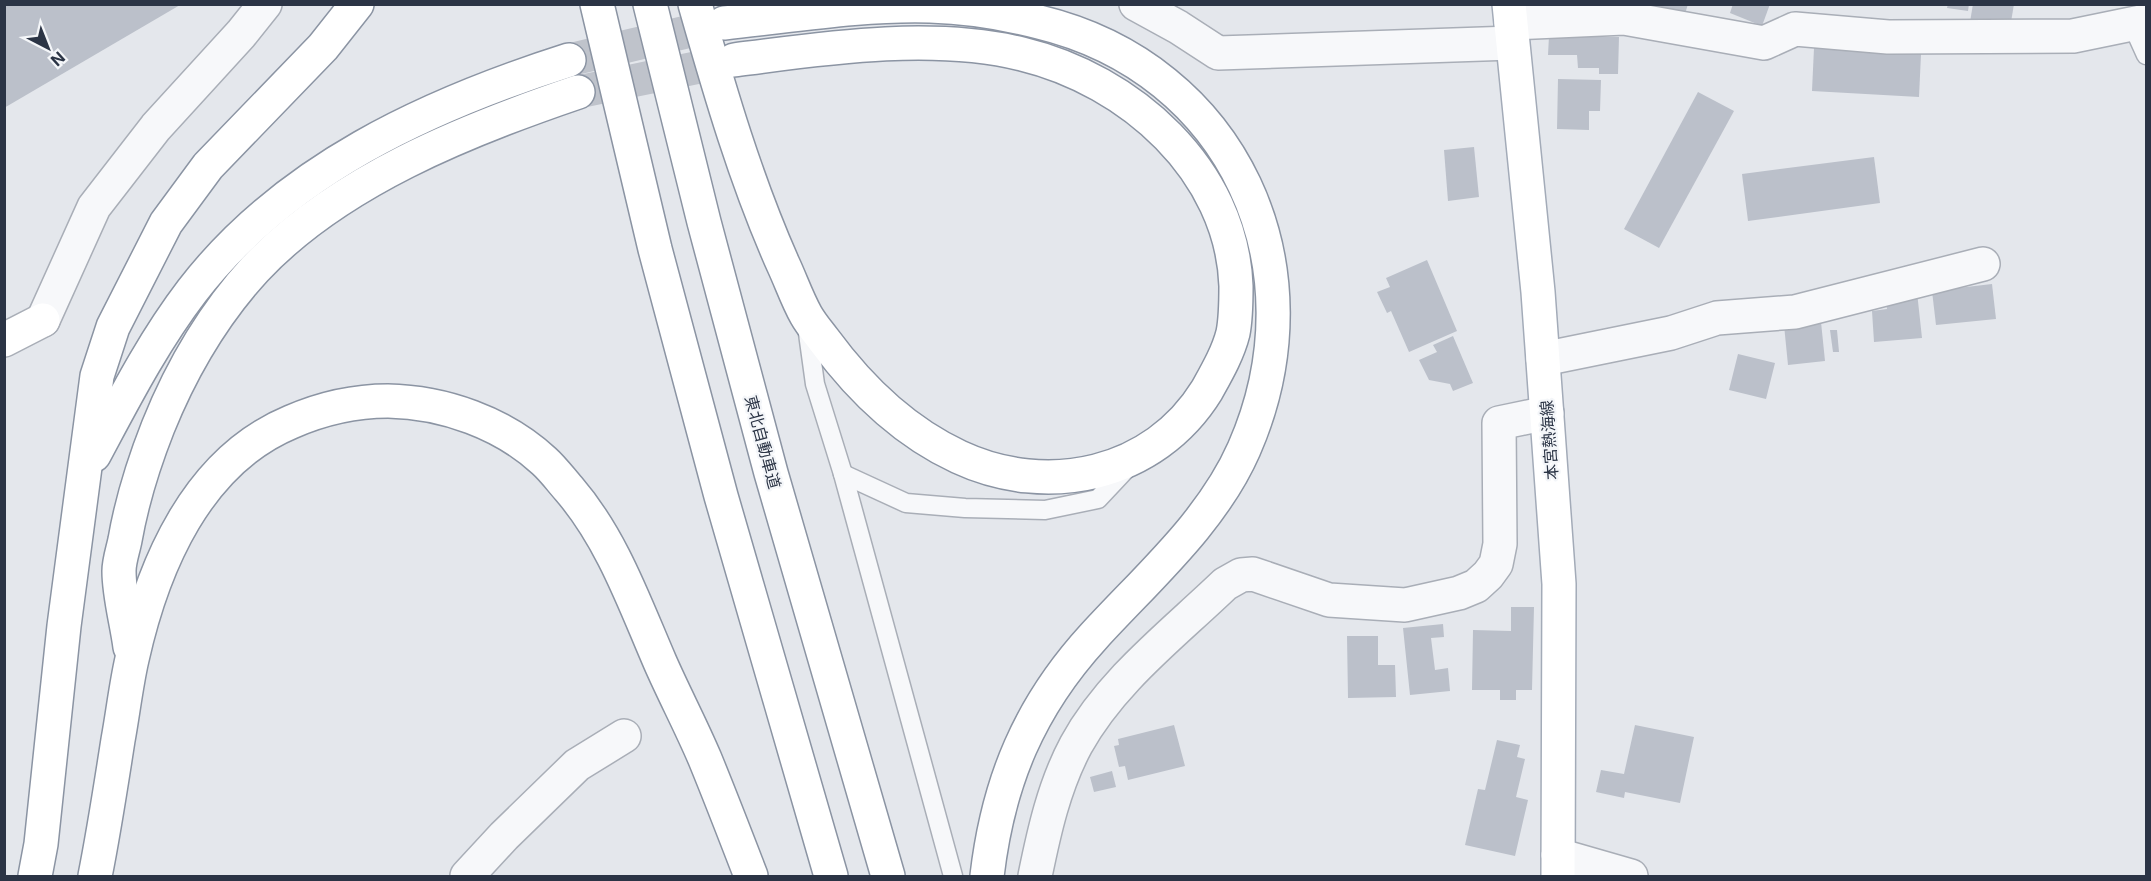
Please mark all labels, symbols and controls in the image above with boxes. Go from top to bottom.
north arrow [18,18,78,78]
text: N [47,48,69,71]
street label: 東北自動車道 [741,393,785,491]
street label: 本宮熱海線 [1536,399,1562,481]

